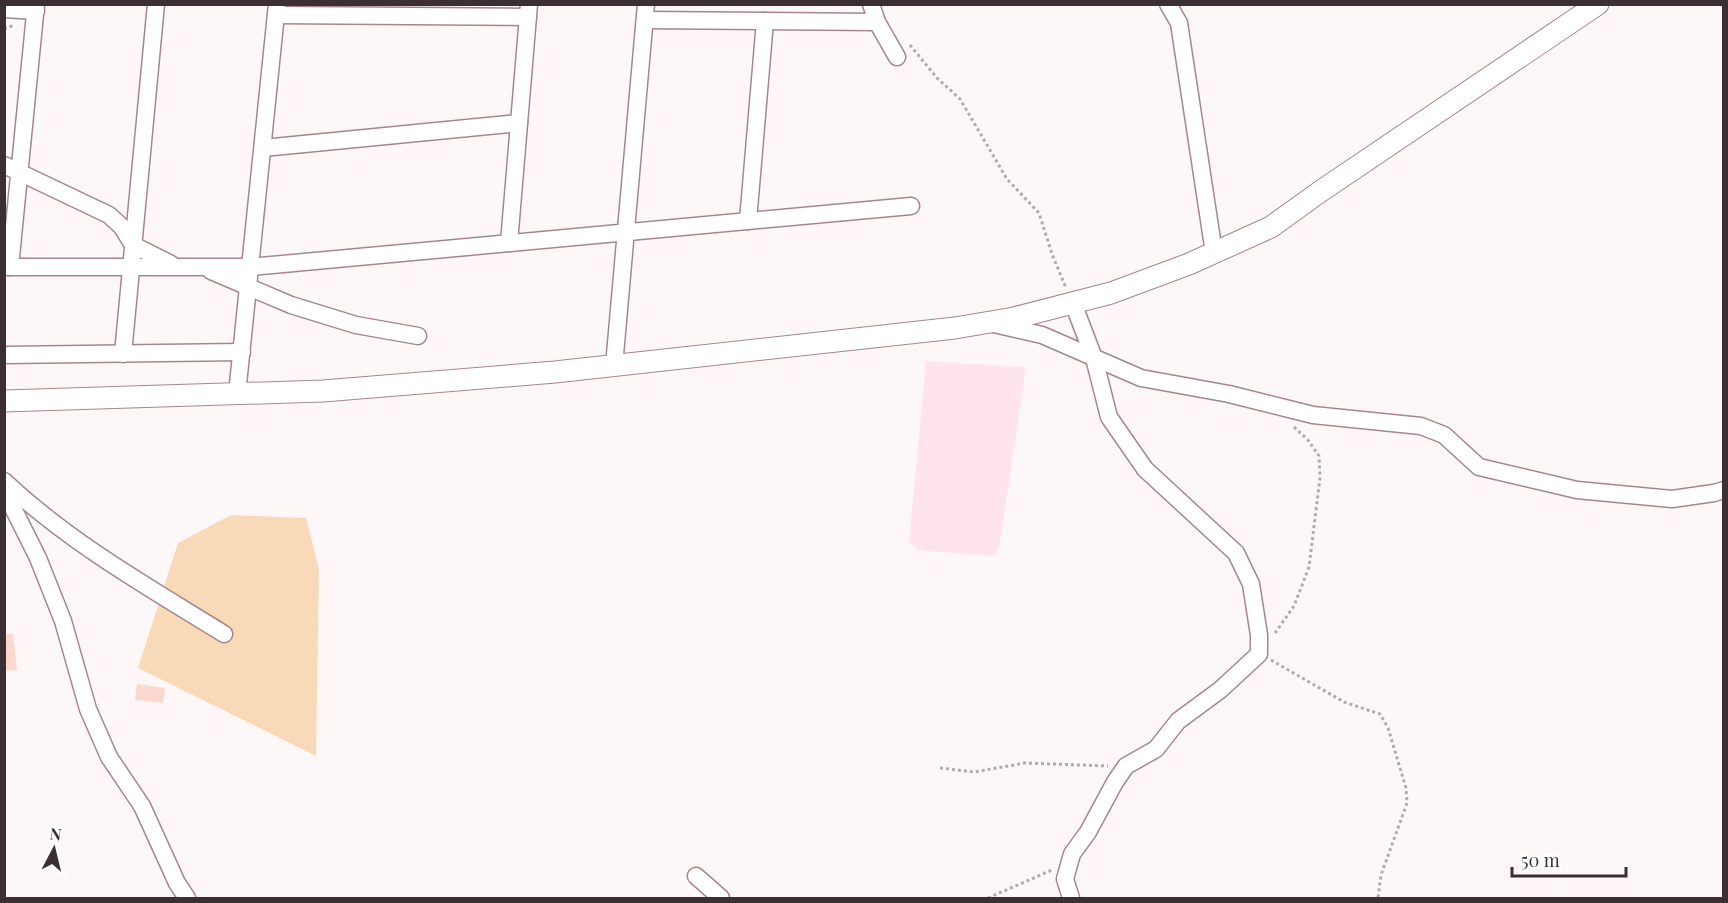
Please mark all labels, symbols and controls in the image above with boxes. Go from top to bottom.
north arrow [24,819,84,879]
text: N [49,822,63,845]
scale bar [1512,840,1626,878]
text: 50 m [1521,848,1560,872]

